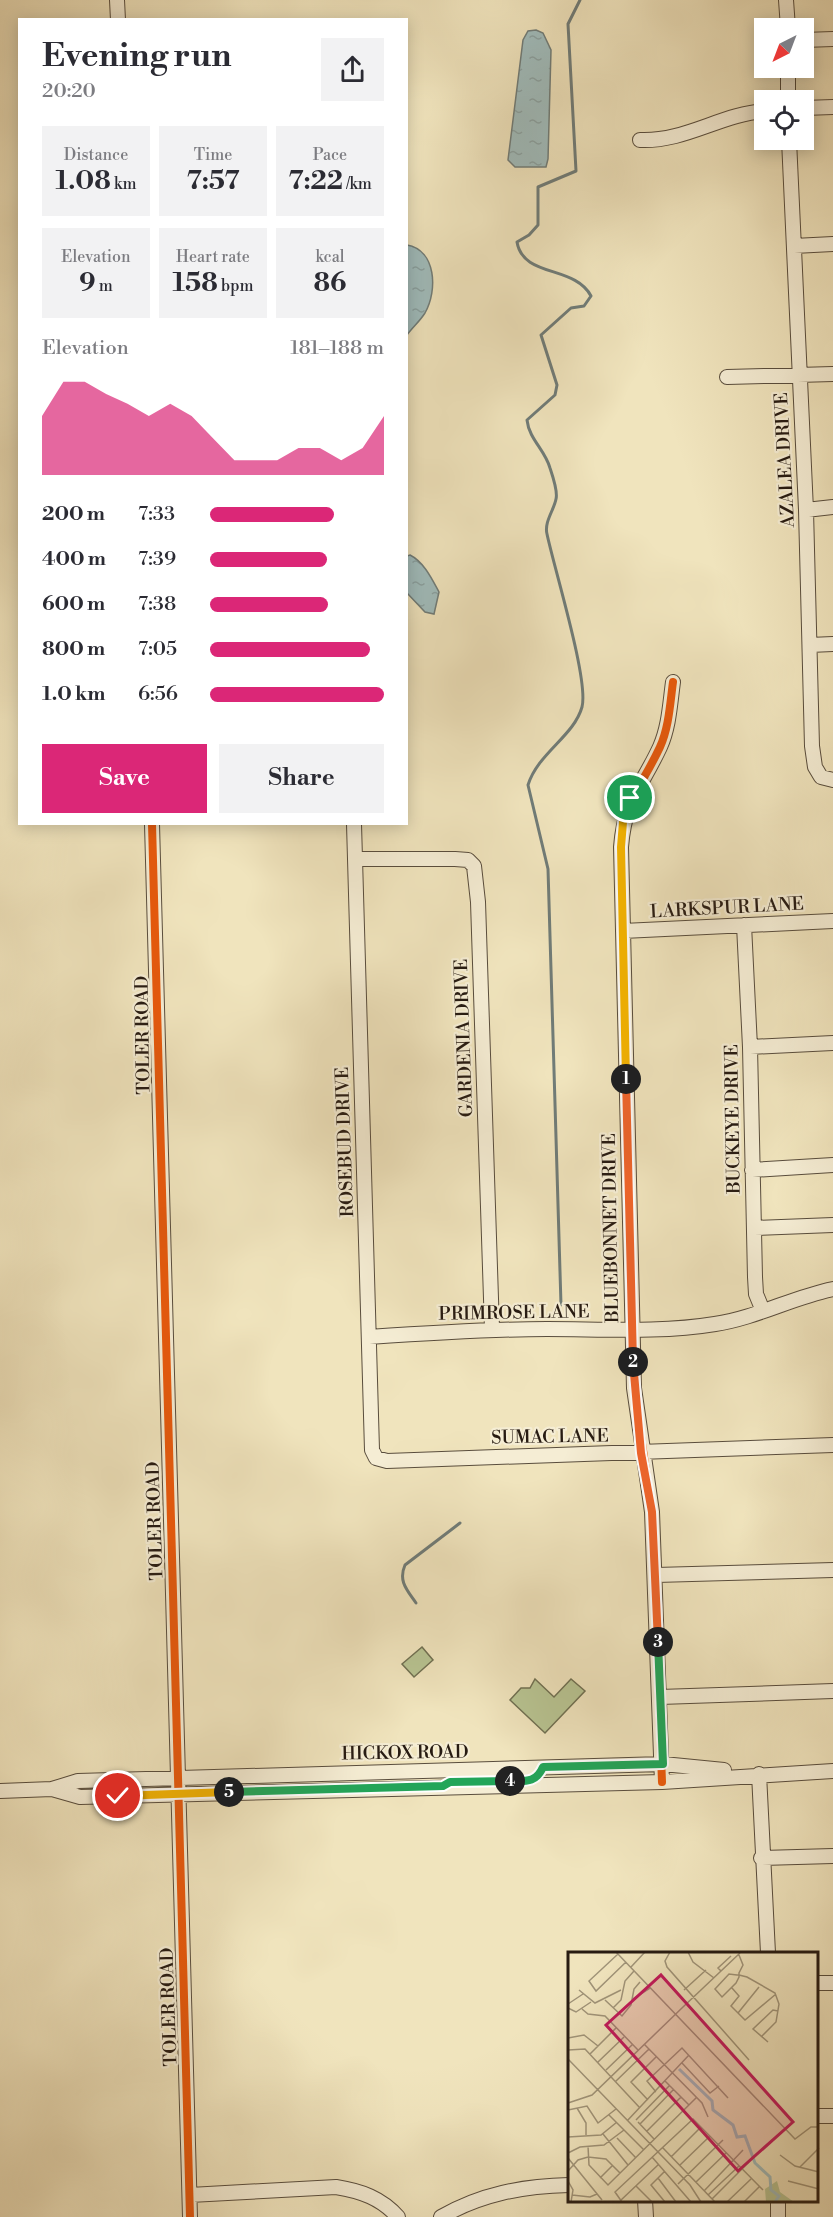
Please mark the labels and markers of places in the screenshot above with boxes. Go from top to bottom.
pin [604,772,655,823]
pin: 1 [611,1064,641,1094]
pin: 2 [618,1347,648,1377]
pin: 3 [643,1627,673,1657]
pin: 4 [495,1766,525,1796]
pin [92,1770,143,1821]
pin: 5 [214,1777,244,1807]

